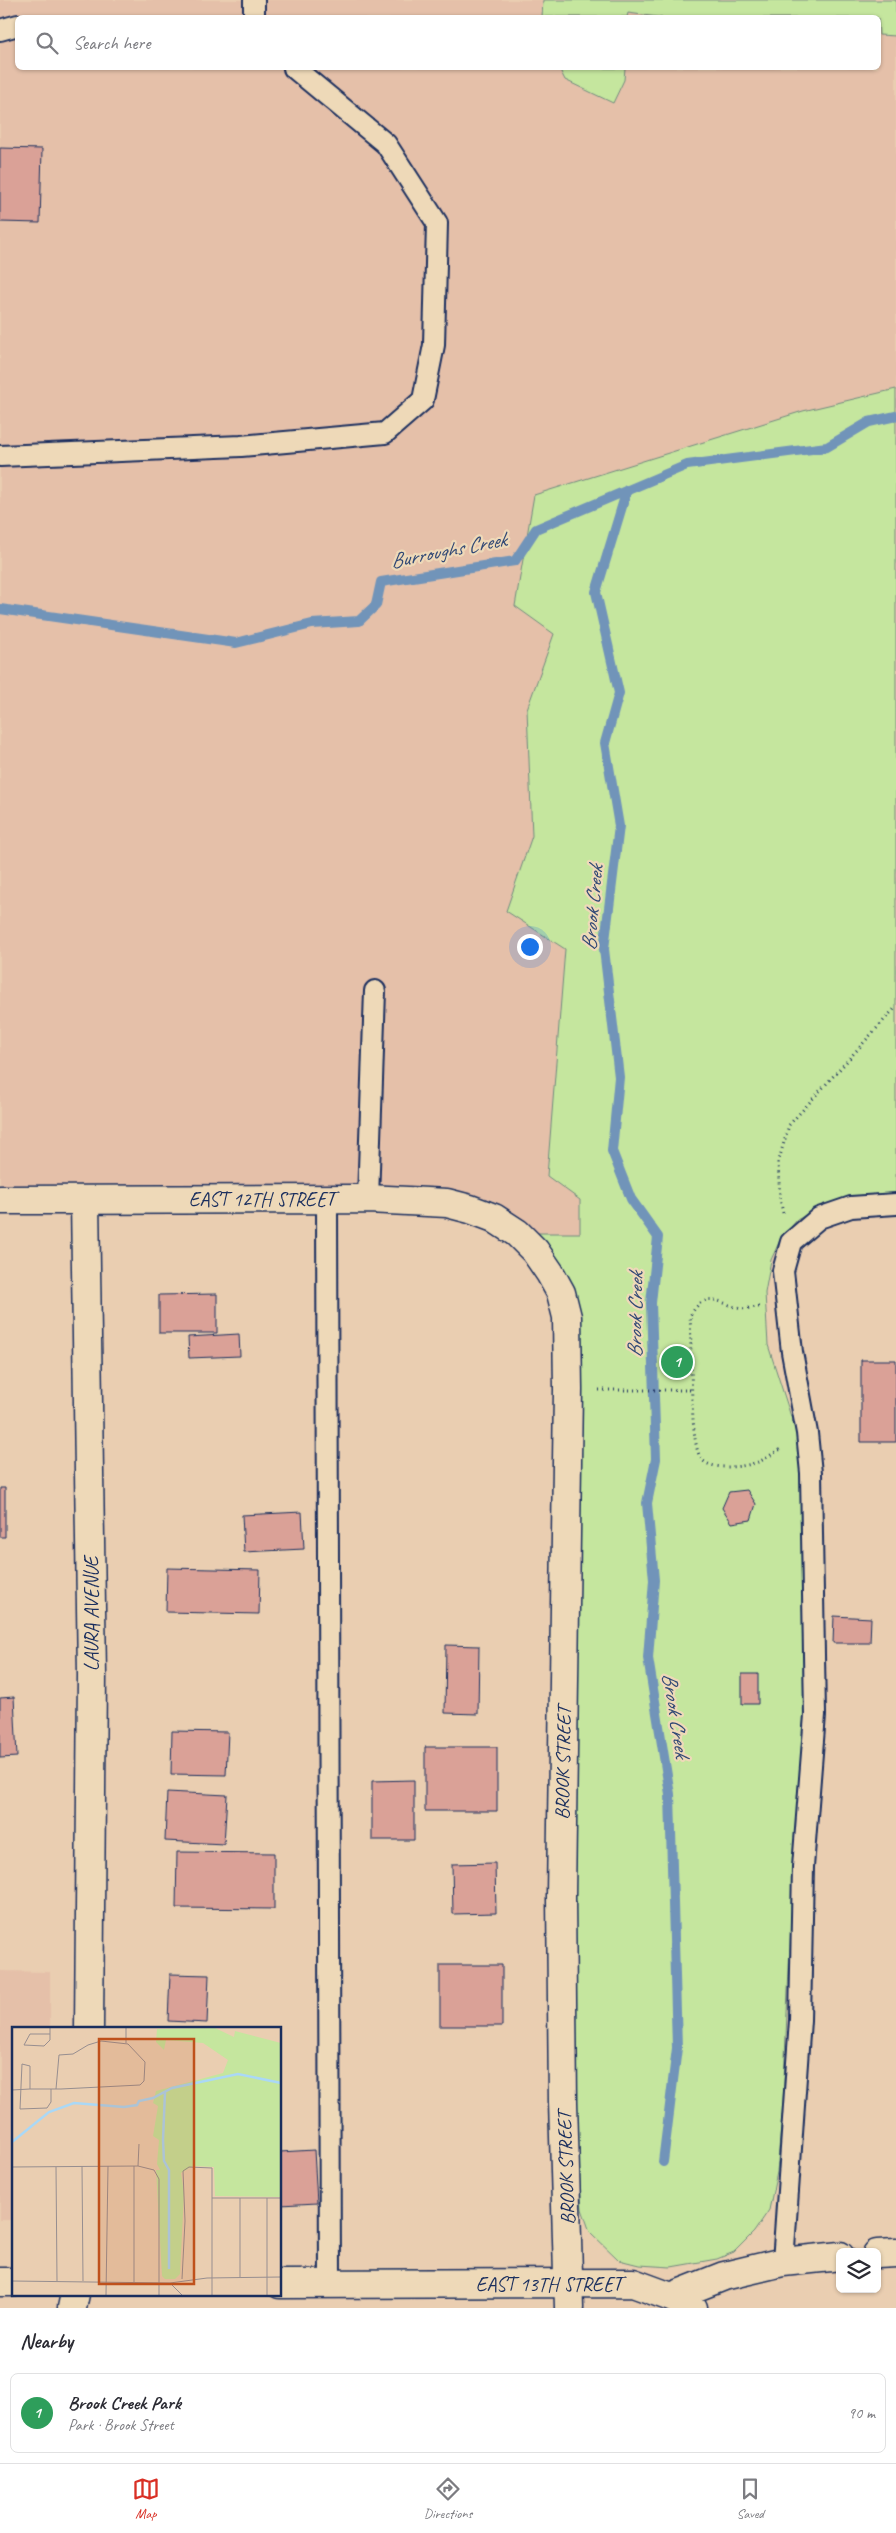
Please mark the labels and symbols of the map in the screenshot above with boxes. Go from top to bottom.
water label: Burroughs Creek [388,525,511,574]
water label: Brook Creek [575,861,609,952]
your location [517,934,543,960]
street label: EAST 12TH STREET [189,1187,340,1212]
water label: Brook Creek [621,1269,649,1358]
pin: 1 [661,1343,693,1381]
street label: LAURA AVENUE [79,1554,104,1671]
water label: Brook Creek [657,1671,696,1762]
street label: BROOK STREET [550,1702,577,1820]
inset map [12,2027,281,2296]
street label: BROOK STREET [551,2107,580,2225]
street label: EAST 13TH STREET [476,2272,627,2297]

